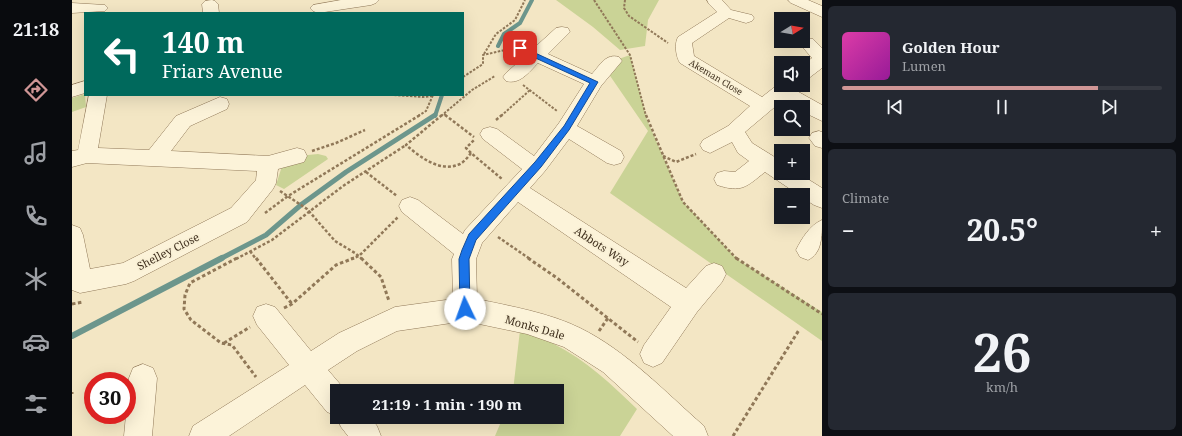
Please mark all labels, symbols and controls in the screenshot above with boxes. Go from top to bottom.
north arrow [774,12,810,48]
map controls [774,12,810,224]
text: 21:18 [13,17,59,41]
text: 140 m [162,23,244,61]
icon: left [96,28,148,80]
pin [503,31,537,65]
icon: arrive [509,37,531,59]
text: Golden Hour [902,37,1000,57]
street label: Akeman Close [687,56,745,98]
button: sound [774,56,810,92]
text: Lumen [902,57,946,75]
text: Friars Avenue [162,59,283,83]
icon: directions [22,76,50,104]
icon: previous [884,96,906,118]
icon: pause [991,96,1013,118]
icon: next [1098,96,1120,118]
button: search [774,100,810,136]
icon: music [22,139,50,167]
button: + [774,144,810,180]
button: − [774,188,810,224]
text: Climate [842,189,889,207]
icon: phone [22,202,50,230]
text: 20.5° [966,209,1038,250]
text: − [842,215,855,245]
text: + [1150,215,1162,245]
street label: Abbots Way [572,223,633,270]
street label: Shelley Close [134,229,202,273]
icon: climate [22,265,50,293]
position arrow [444,288,486,330]
street label: Monks Dale [503,311,567,343]
text: 26 [973,316,1031,387]
icon: car [22,328,50,356]
speed limit sign: 30 [84,372,136,424]
text: km/h [986,378,1018,396]
icon: filters [22,390,50,418]
text: 21:19 · 1 min · 190 m [372,394,522,414]

